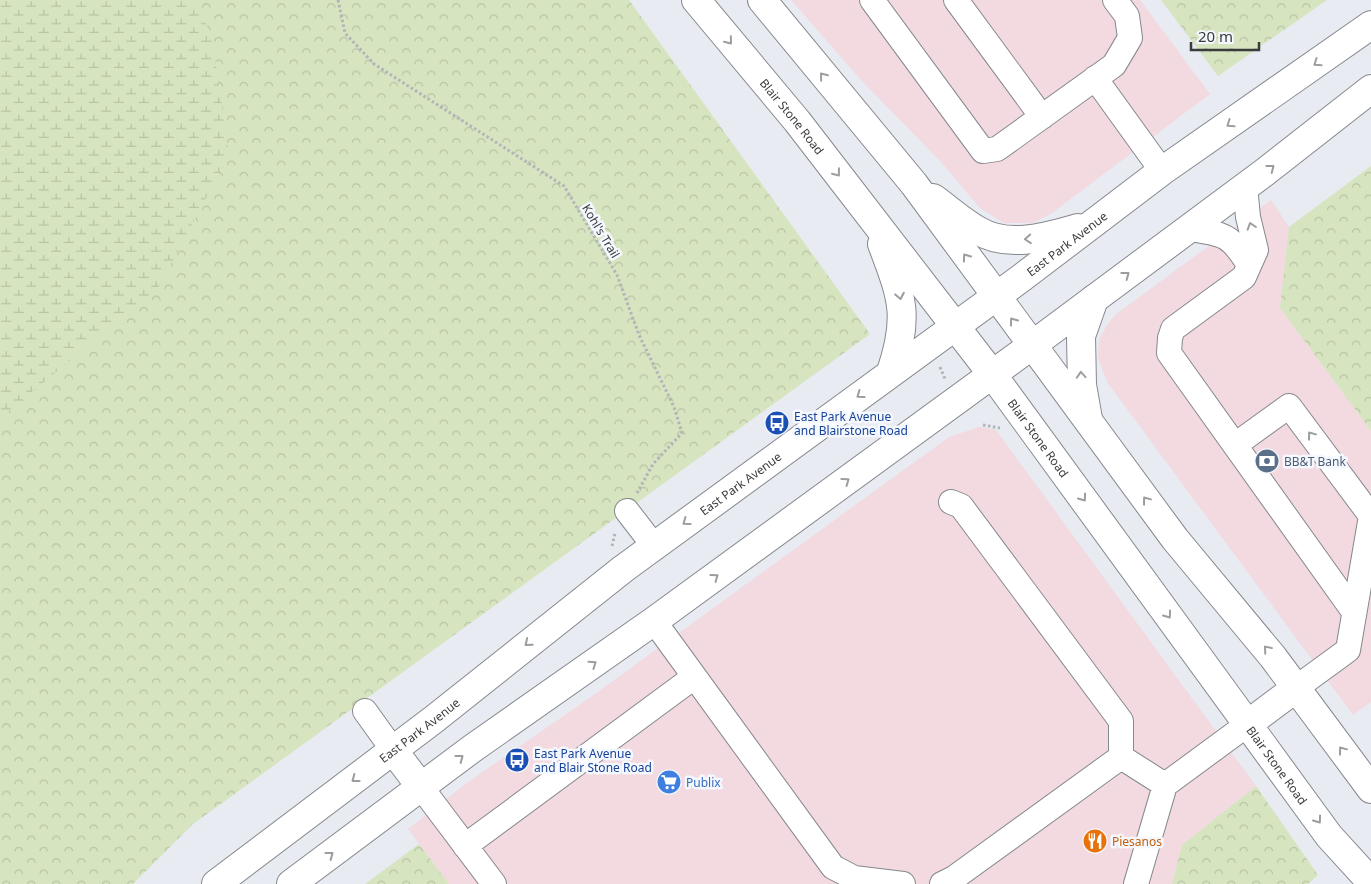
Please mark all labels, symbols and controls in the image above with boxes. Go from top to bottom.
scale bar [1191,20,1258,52]
text: 20 m [1198,26,1233,46]
one-way arrow [724,36,733,45]
one-way arrow [1313,57,1322,66]
one-way arrow [821,73,829,82]
street label: Blair Stone Road [756,75,828,158]
one-way arrow [1227,118,1236,126]
one-way arrow [1265,164,1274,173]
one-way arrow [832,167,840,176]
street label: Kohl's Trail [578,201,624,261]
street label: East Park Avenue [1023,207,1111,280]
one-way arrow [1247,223,1257,231]
one-way arrow [1023,234,1031,245]
one-way arrow [963,253,972,263]
one-way arrow [1120,273,1129,281]
one-way arrow [894,291,905,300]
one-way arrow [1010,318,1019,327]
one-way arrow [1076,371,1087,379]
one-way arrow [856,389,866,398]
street label: Blair Stone Road [1004,395,1073,480]
place label: East Park Avenue and Blairstone Road [794,408,908,439]
bus stop icon: East Park Avenue and Blairstone Road [764,410,790,436]
one-way arrow [1308,432,1316,441]
street label: East Park Avenue [696,448,785,519]
bank icon: BB&T Bank [1254,448,1280,474]
place label: BB&T Bank [1284,453,1346,470]
one-way arrow [840,478,850,487]
one-way arrow [1077,492,1086,502]
one-way arrow [1143,496,1152,506]
one-way arrow [682,516,692,525]
one-way arrow [709,574,718,583]
one-way arrow [1162,609,1171,619]
one-way arrow [525,638,534,646]
one-way arrow [1263,646,1272,655]
one-way arrow [587,661,597,670]
street label: East Park Avenue [375,694,463,766]
street label: Blair Stone Road [1243,722,1312,808]
place label: East Park Avenue and Blair Stone Road [534,745,652,776]
one-way arrow [1339,746,1348,756]
bus stop icon: East Park Avenue and Blair Stone Road [504,747,530,773]
one-way arrow [454,755,463,763]
supermarket icon: Publix [656,769,682,795]
one-way arrow [351,773,361,782]
place label: Publix [686,774,721,791]
one-way arrow [1312,814,1321,824]
restaurant icon: Piesanos [1082,828,1108,854]
place label: Piesanos [1112,833,1162,850]
one-way arrow [324,852,334,861]

